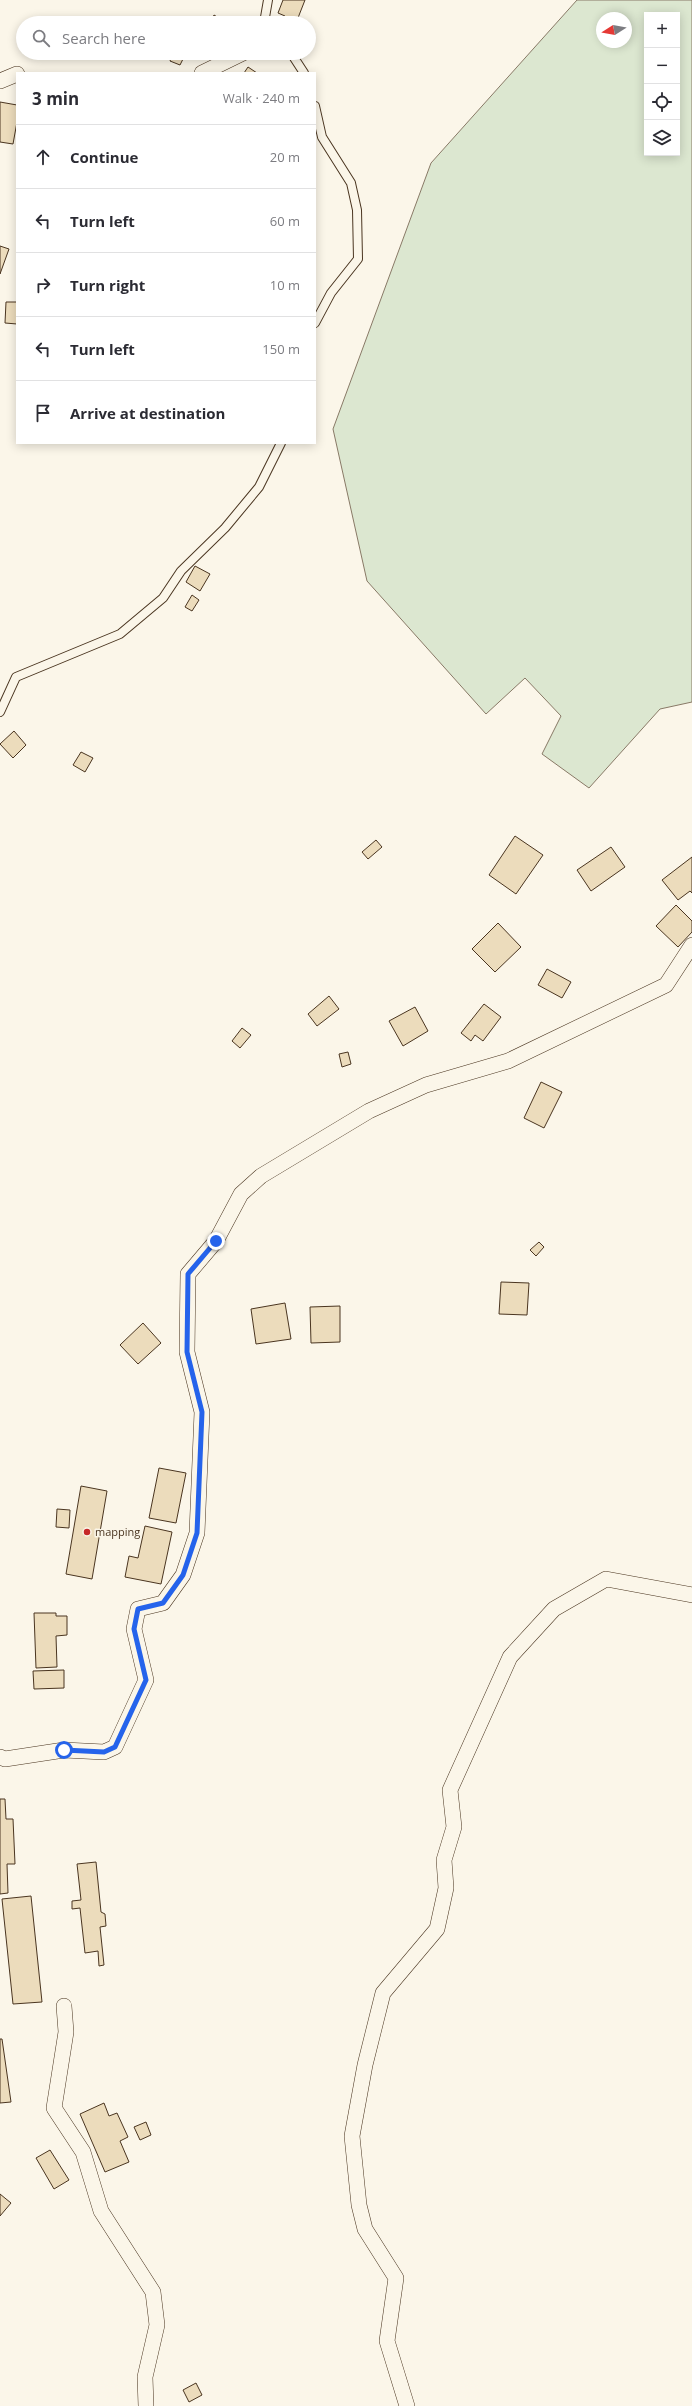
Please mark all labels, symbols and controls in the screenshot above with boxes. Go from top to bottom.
north arrow [596,12,632,48]
map controls [644,12,680,156]
button: + [644,12,680,48]
search box [16,16,316,60]
icon: search [30,27,52,49]
text: Search here [62,28,146,48]
button: − [644,48,680,84]
button: locate [644,84,680,120]
text: 3 min [32,87,79,110]
text: Walk · 240 m [223,89,300,107]
button: layers [644,120,680,156]
icon: ahead [32,146,54,168]
text: Continue [70,147,138,167]
text: 20 m [270,148,300,166]
icon: left [32,210,54,232]
text: Turn left [70,211,135,231]
text: 60 m [270,212,300,230]
icon: right [32,274,54,296]
text: Turn right [70,275,145,295]
text: 10 m [270,276,300,294]
icon: left [32,338,54,360]
text: Turn left [70,339,135,359]
text: 150 m [262,340,300,358]
icon: arrive [32,402,54,424]
text: Arrive at destination [70,403,225,423]
route end [207,1232,225,1250]
place label: mapping [95,1524,140,1539]
marker: mapping [82,1527,92,1537]
route start [55,1741,73,1759]

